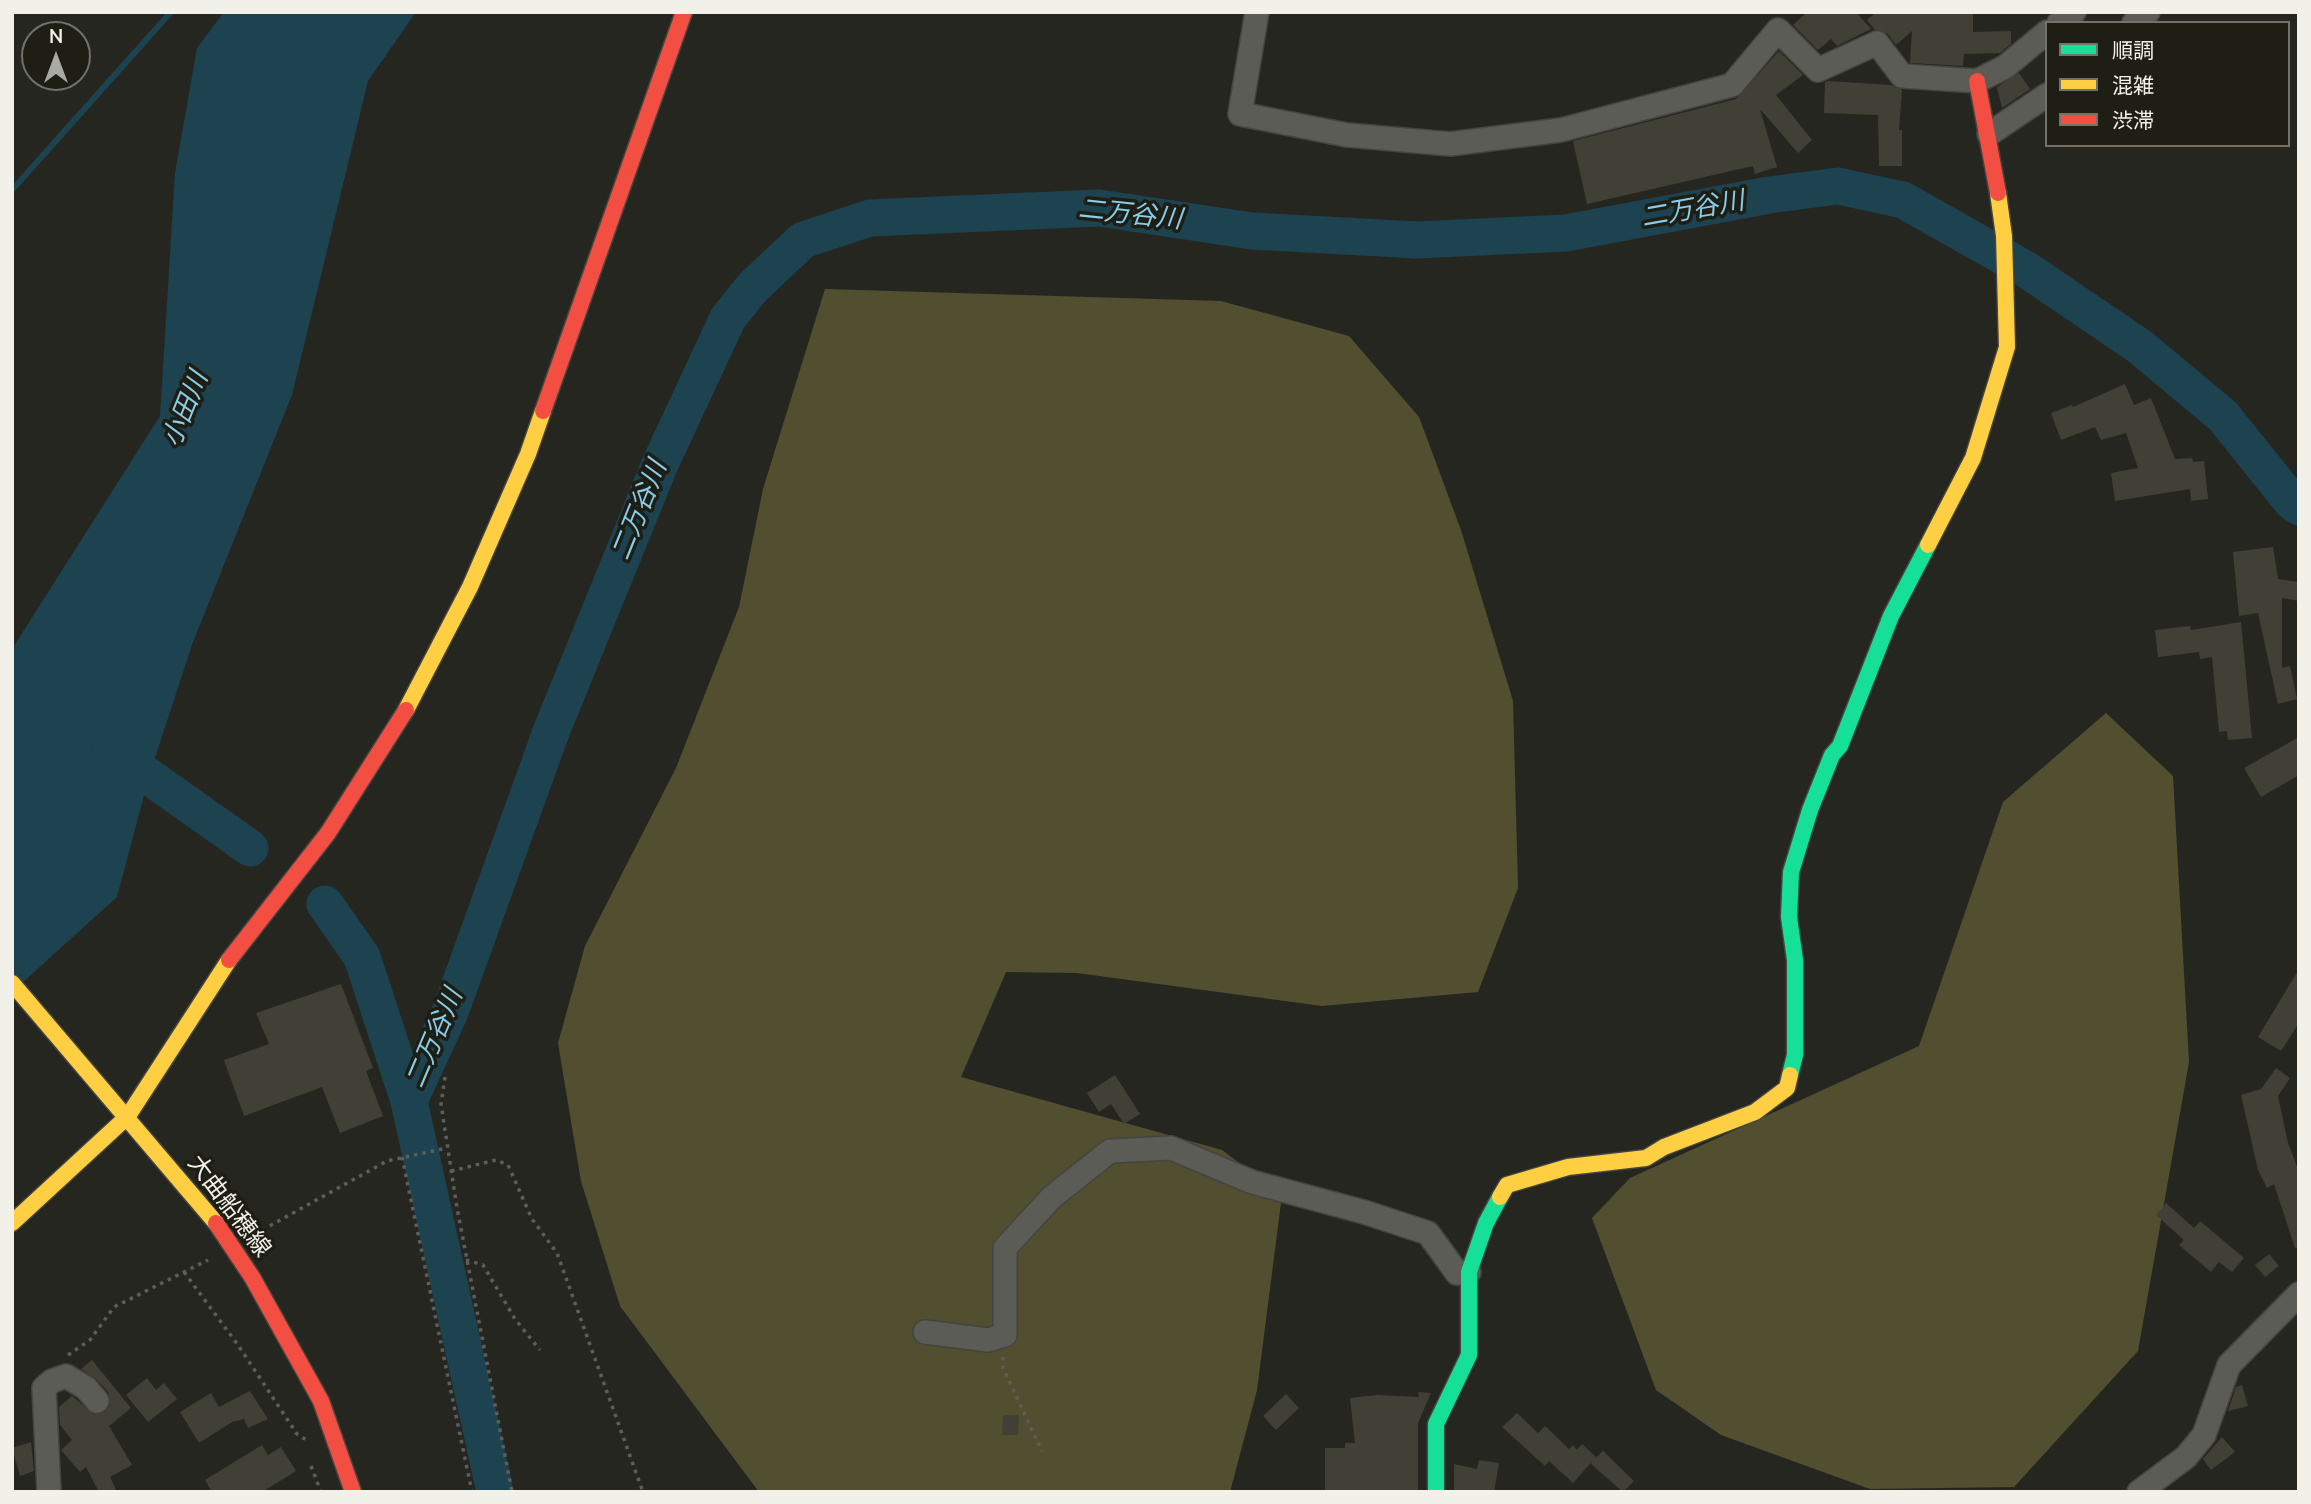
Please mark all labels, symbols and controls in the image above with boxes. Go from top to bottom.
north arrow [21,21,91,91]
legend [2045,21,2290,147]
text: N [49,24,63,50]
text: 順調 [2112,37,2154,65]
text: 混雑 [2112,72,2154,100]
text: 渋滞 [2112,107,2154,135]
water label: 二万谷川 [1639,187,1747,235]
water label: 二万谷川 [1077,195,1183,237]
water label: 小田川 [158,368,216,452]
water label: 二万谷川 [607,457,675,565]
water label: 二万谷川 [401,985,471,1093]
street label: 大曲船穂線 [180,1150,276,1264]

